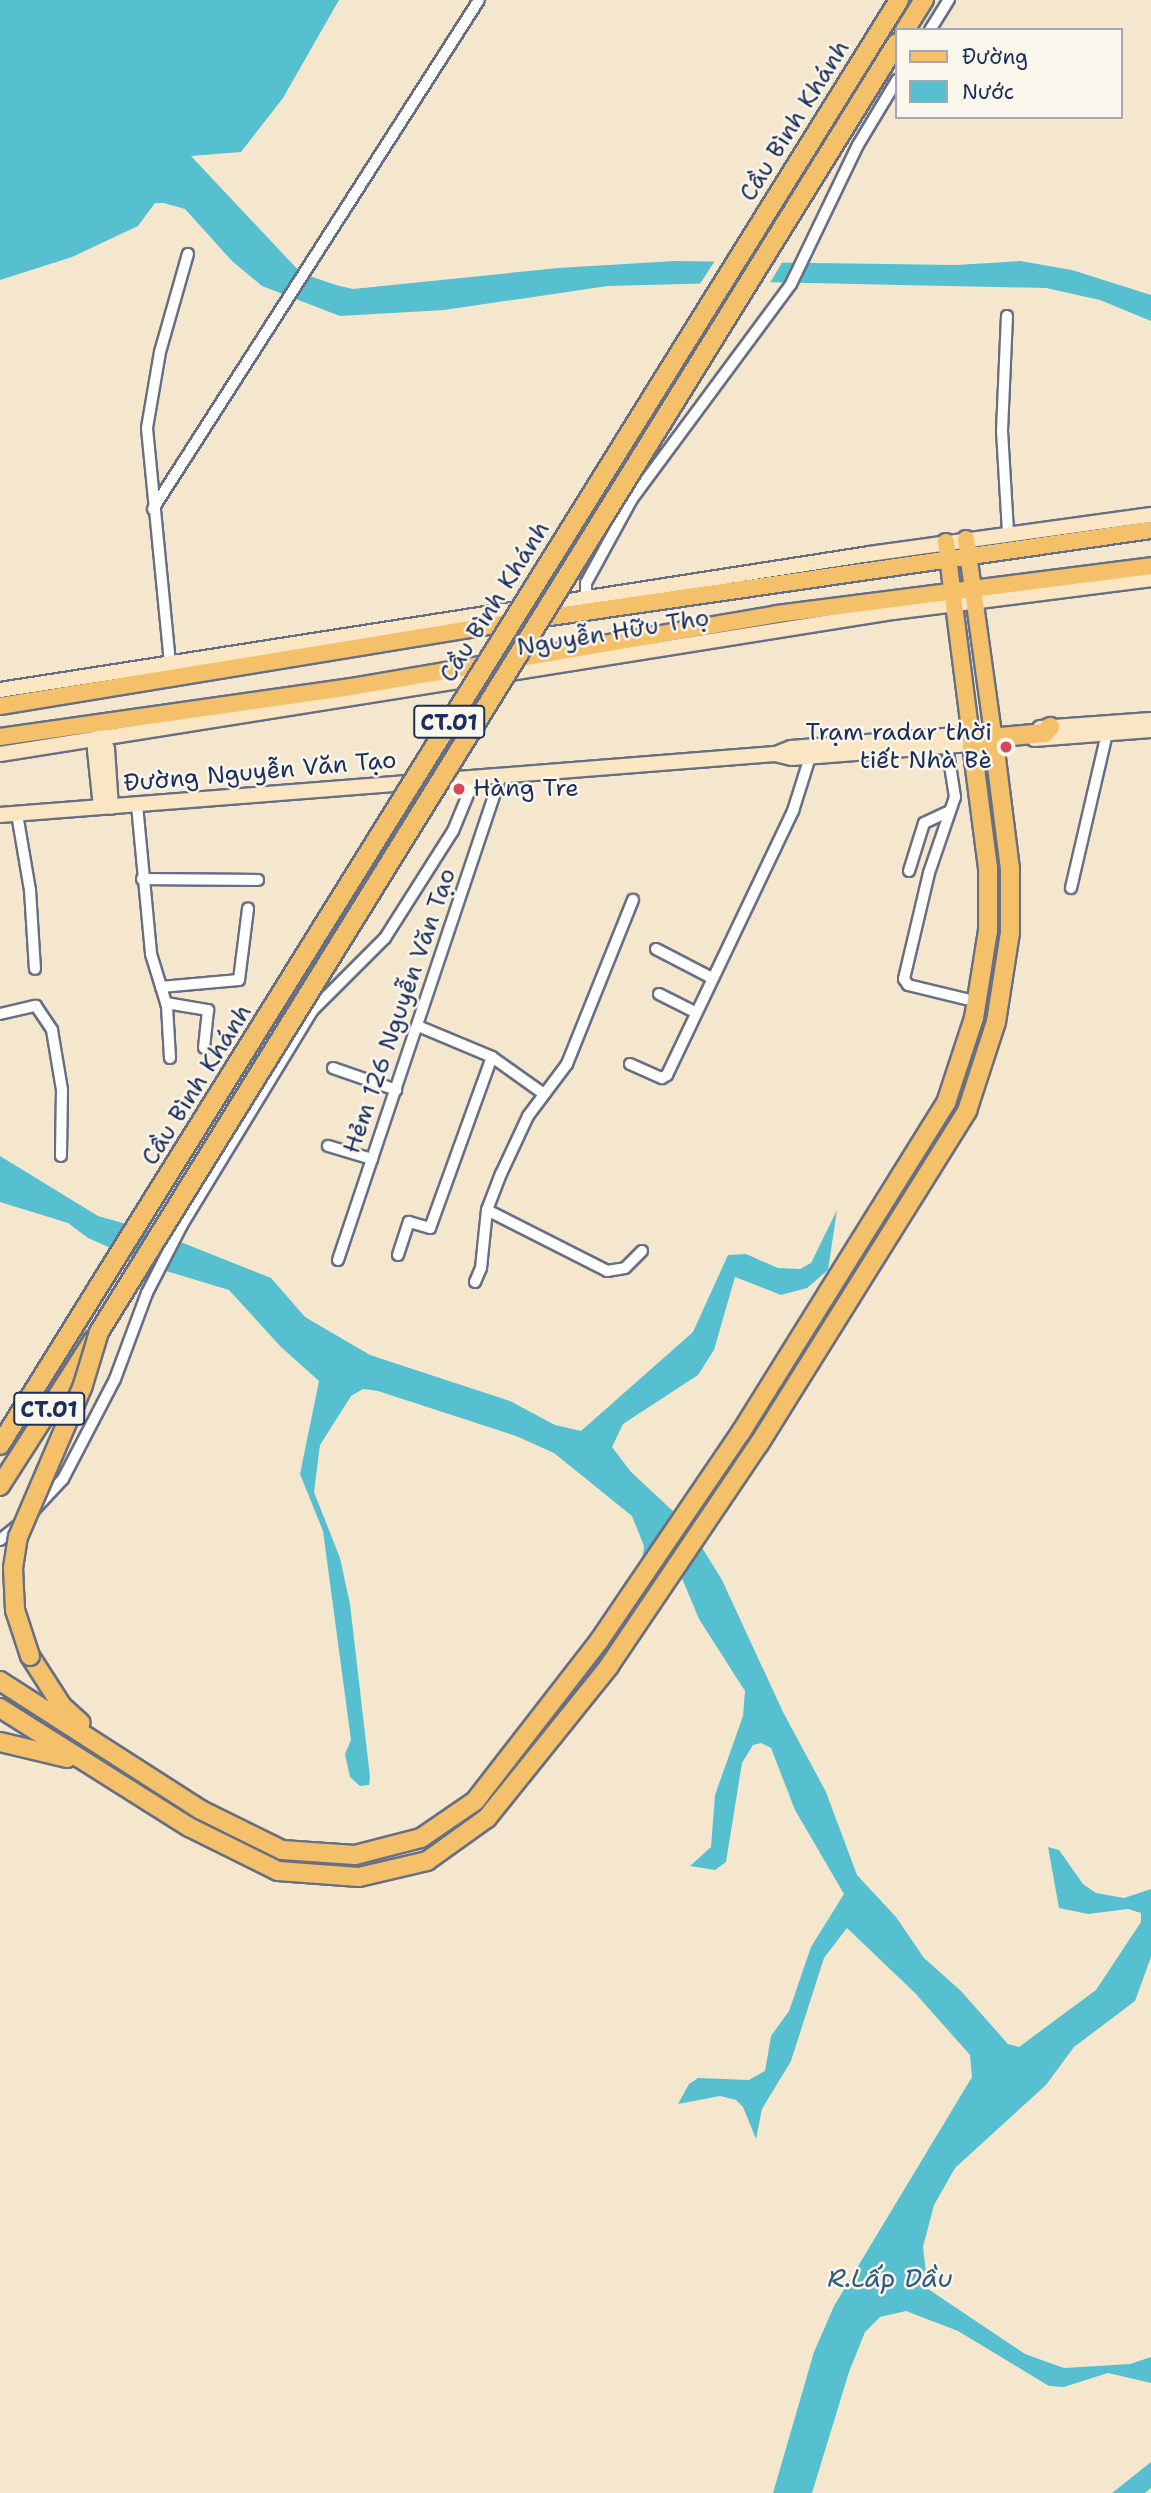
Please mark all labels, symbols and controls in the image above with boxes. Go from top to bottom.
legend [895,28,1123,119]
street label: Cầu Bình Khánh [734,35,856,207]
text: Đường [962,43,1028,71]
text: Nước [962,78,1014,106]
street label: Cầu Bình Khánh [434,516,556,688]
street label: Nguyễn Hữu Thọ [515,604,711,662]
road number: CT.01 [412,702,486,742]
place label: Trạm radar thời tiết Nhà Bè [806,719,992,775]
marker: Trạm radar thời tiết Nhà Bè [998,739,1014,755]
street label: Đường Nguyễn Văn Tạo [122,746,398,798]
place label: Hàng Tre [473,775,579,803]
marker: Hàng Tre [451,781,467,797]
street label: Hẻm 126 Nguyễn Văn Tạo [338,865,462,1157]
street label: Cầu Bình Khánh [136,999,258,1171]
road number: CT.01 [12,1390,86,1428]
water label: R.Lấp Dầu [828,2262,952,2294]

